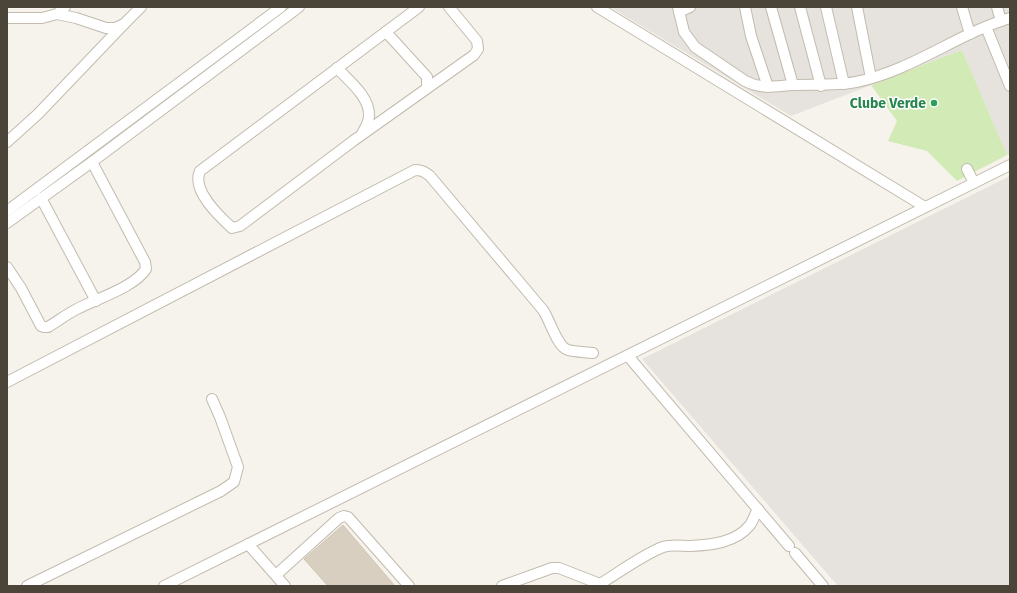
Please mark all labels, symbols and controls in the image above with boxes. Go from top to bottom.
place label: Clube Verde [850,95,926,112]
marker: Clube Verde [929,98,939,108]

